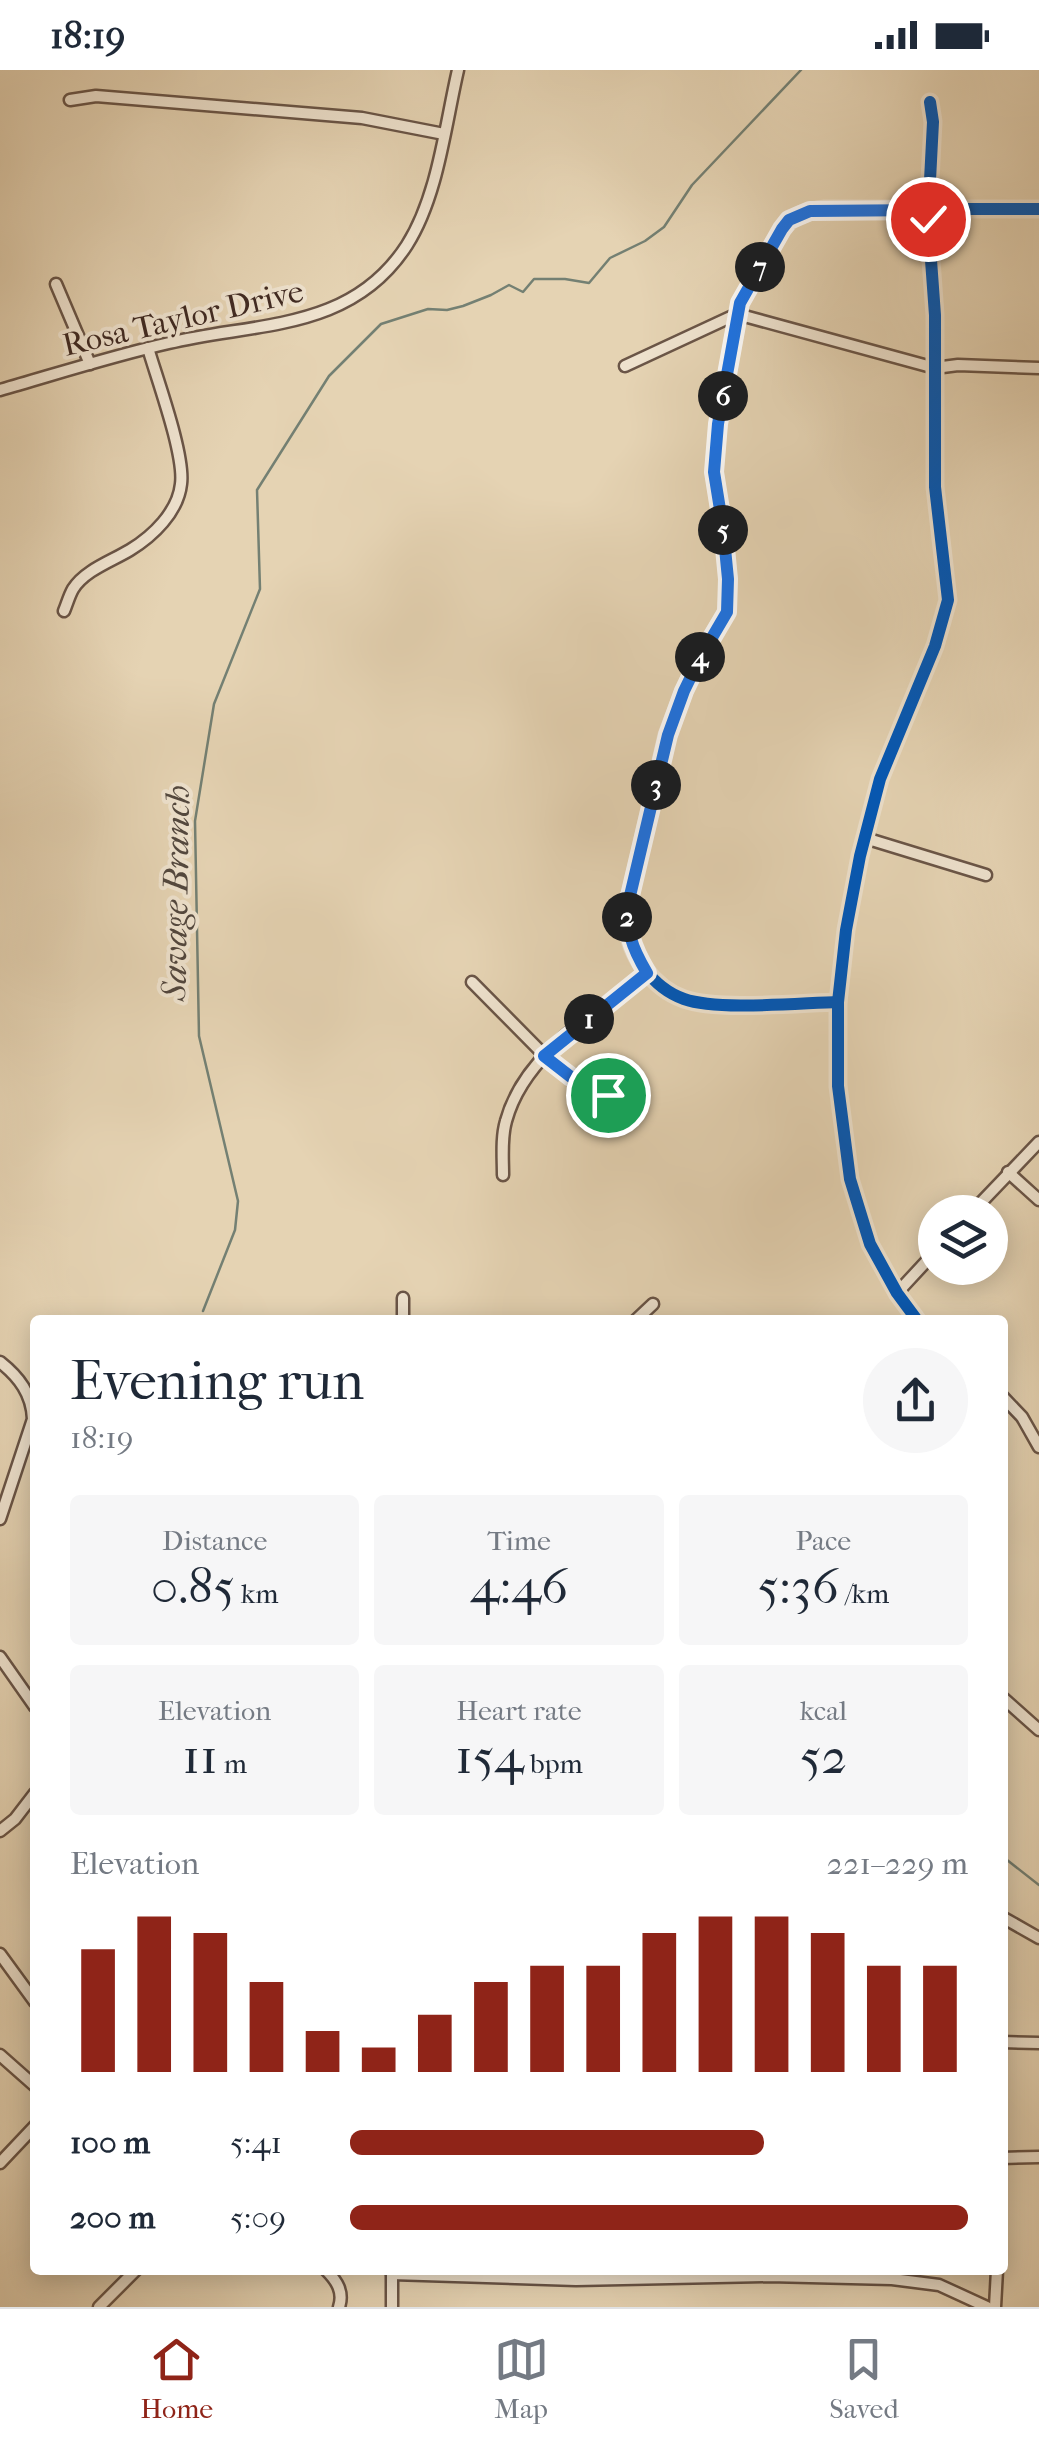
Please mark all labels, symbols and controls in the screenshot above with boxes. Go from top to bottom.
text: 18:19 [50,13,125,58]
pin [886,177,971,262]
icon: check [901,192,956,247]
pin: 7 [735,242,785,292]
text: 7 [753,250,767,283]
street label: Rosa Taylor Drive [59,272,307,364]
pin: 6 [698,371,748,421]
text: 6 [715,379,731,412]
pin: 5 [698,505,748,555]
text: 5 [717,513,729,546]
pin: 4 [675,632,725,682]
text: 4 [692,640,708,673]
pin: 3 [631,760,681,810]
text: 3 [650,768,662,801]
water label: Savage Branch [154,785,198,1002]
pin: 2 [602,892,652,942]
text: 2 [620,900,634,933]
pin: 1 [564,994,614,1044]
text: 1 [584,1002,594,1035]
pin [566,1053,651,1138]
icon: arrive [581,1068,636,1123]
map controls [918,1195,1008,1285]
button: layers [918,1195,1008,1285]
button: share [863,1348,968,1453]
text: Evening run [70,1349,364,1413]
text: 18:19 [70,1419,133,1456]
text: Distance [162,1524,267,1557]
text: Time [487,1524,551,1557]
text: Pace [795,1524,851,1557]
text: 0.85 [151,1557,235,1616]
text: 4:46 [470,1557,568,1616]
text: 5:36 [757,1557,839,1616]
text: km [235,1577,278,1610]
text: /km [839,1577,889,1610]
text: Elevation [158,1694,271,1727]
text: Heart rate [456,1694,582,1727]
text: kcal [800,1694,847,1727]
text: 11 [182,1727,218,1786]
text: 154 [455,1727,524,1786]
text: 52 [800,1727,847,1786]
text: m [218,1747,247,1780]
text: bpm [524,1747,583,1780]
text: Elevation [70,1845,199,1882]
text: 221–229 m [827,1845,968,1882]
text: 100 m [70,2124,150,2161]
text: 5:41 [230,2124,282,2161]
text: 200 m [70,2199,155,2236]
text: 5:09 [230,2199,286,2236]
tab: Home [140,2332,213,2425]
tab: Map [494,2332,549,2425]
tab: Saved [829,2332,899,2425]

